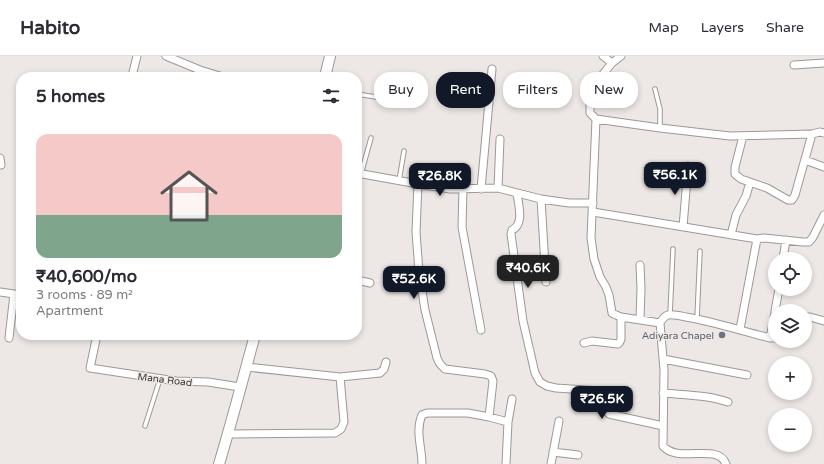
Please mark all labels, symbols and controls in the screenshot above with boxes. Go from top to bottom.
text: Habito [20,17,80,39]
text: Map [649,19,679,36]
text: Layers [701,19,744,36]
text: Share [766,19,804,36]
chip: Buy [374,72,428,108]
chip: Rent [436,72,495,108]
chip: Filters [503,72,572,108]
chip: New [580,72,638,108]
icon: filters [320,85,342,107]
text: 5 homes [36,86,105,107]
icon: home [153,160,225,232]
pin: ₹56.1K [642,162,708,196]
pin: ₹26.8K [407,163,473,197]
text: ₹56.1K [653,167,697,183]
text: ₹26.8K [418,168,462,184]
map controls [768,252,812,452]
button: locate [768,252,812,296]
pin: ₹40.6K [495,255,561,289]
text: ₹40.6K [506,260,550,276]
text: ₹40,600/mo [36,266,137,287]
pin: ₹52.6K [381,266,447,300]
text: ₹52.6K [392,271,436,287]
text: 3 rooms · 89 m² [36,287,133,303]
text: Apartment [36,303,103,319]
button: layers [768,304,812,348]
place label: Adiyara Chapel [642,330,714,342]
marker: Adiyara Chapel [717,330,727,340]
button: + [768,356,812,400]
street label: Mana Road [137,371,193,389]
pin: ₹26.5K [569,386,635,420]
text: ₹26.5K [580,391,624,407]
button: − [768,408,812,452]

